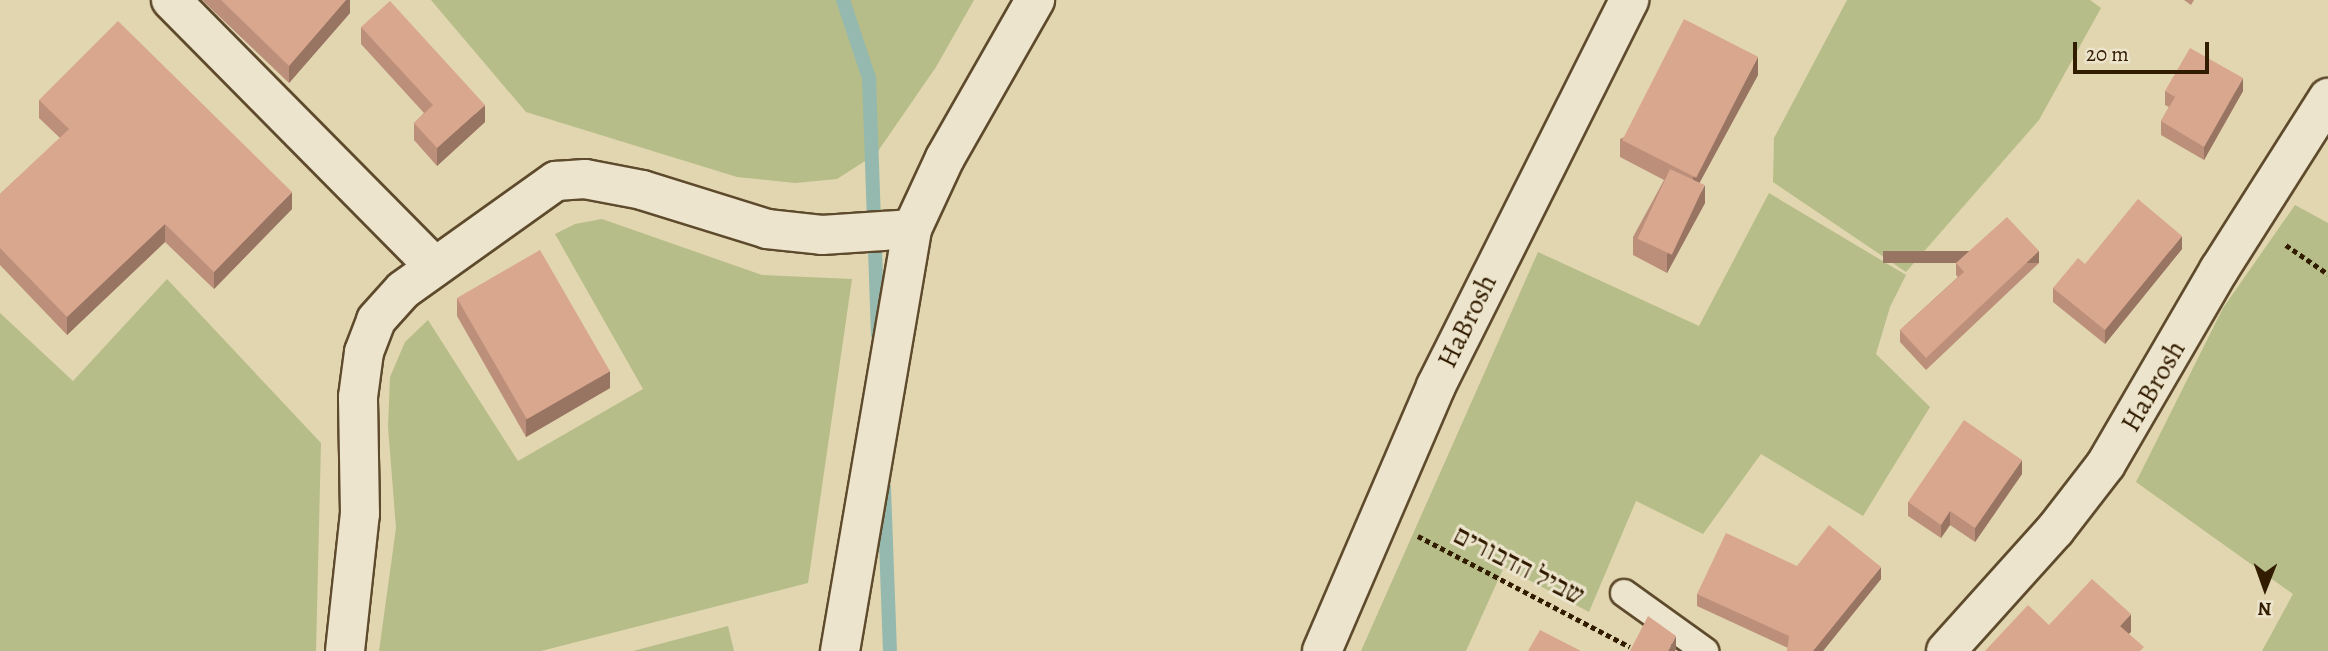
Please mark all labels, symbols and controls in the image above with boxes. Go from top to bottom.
scale bar [2076,28,2212,72]
text: 20 m [2086,40,2129,68]
street label: HaBrosh [1430,269,1504,373]
street label: HaBrosh [2113,334,2193,438]
street label: שביל הדבורים [1448,518,1590,612]
north arrow [2230,553,2300,623]
text: N [2257,596,2272,622]

